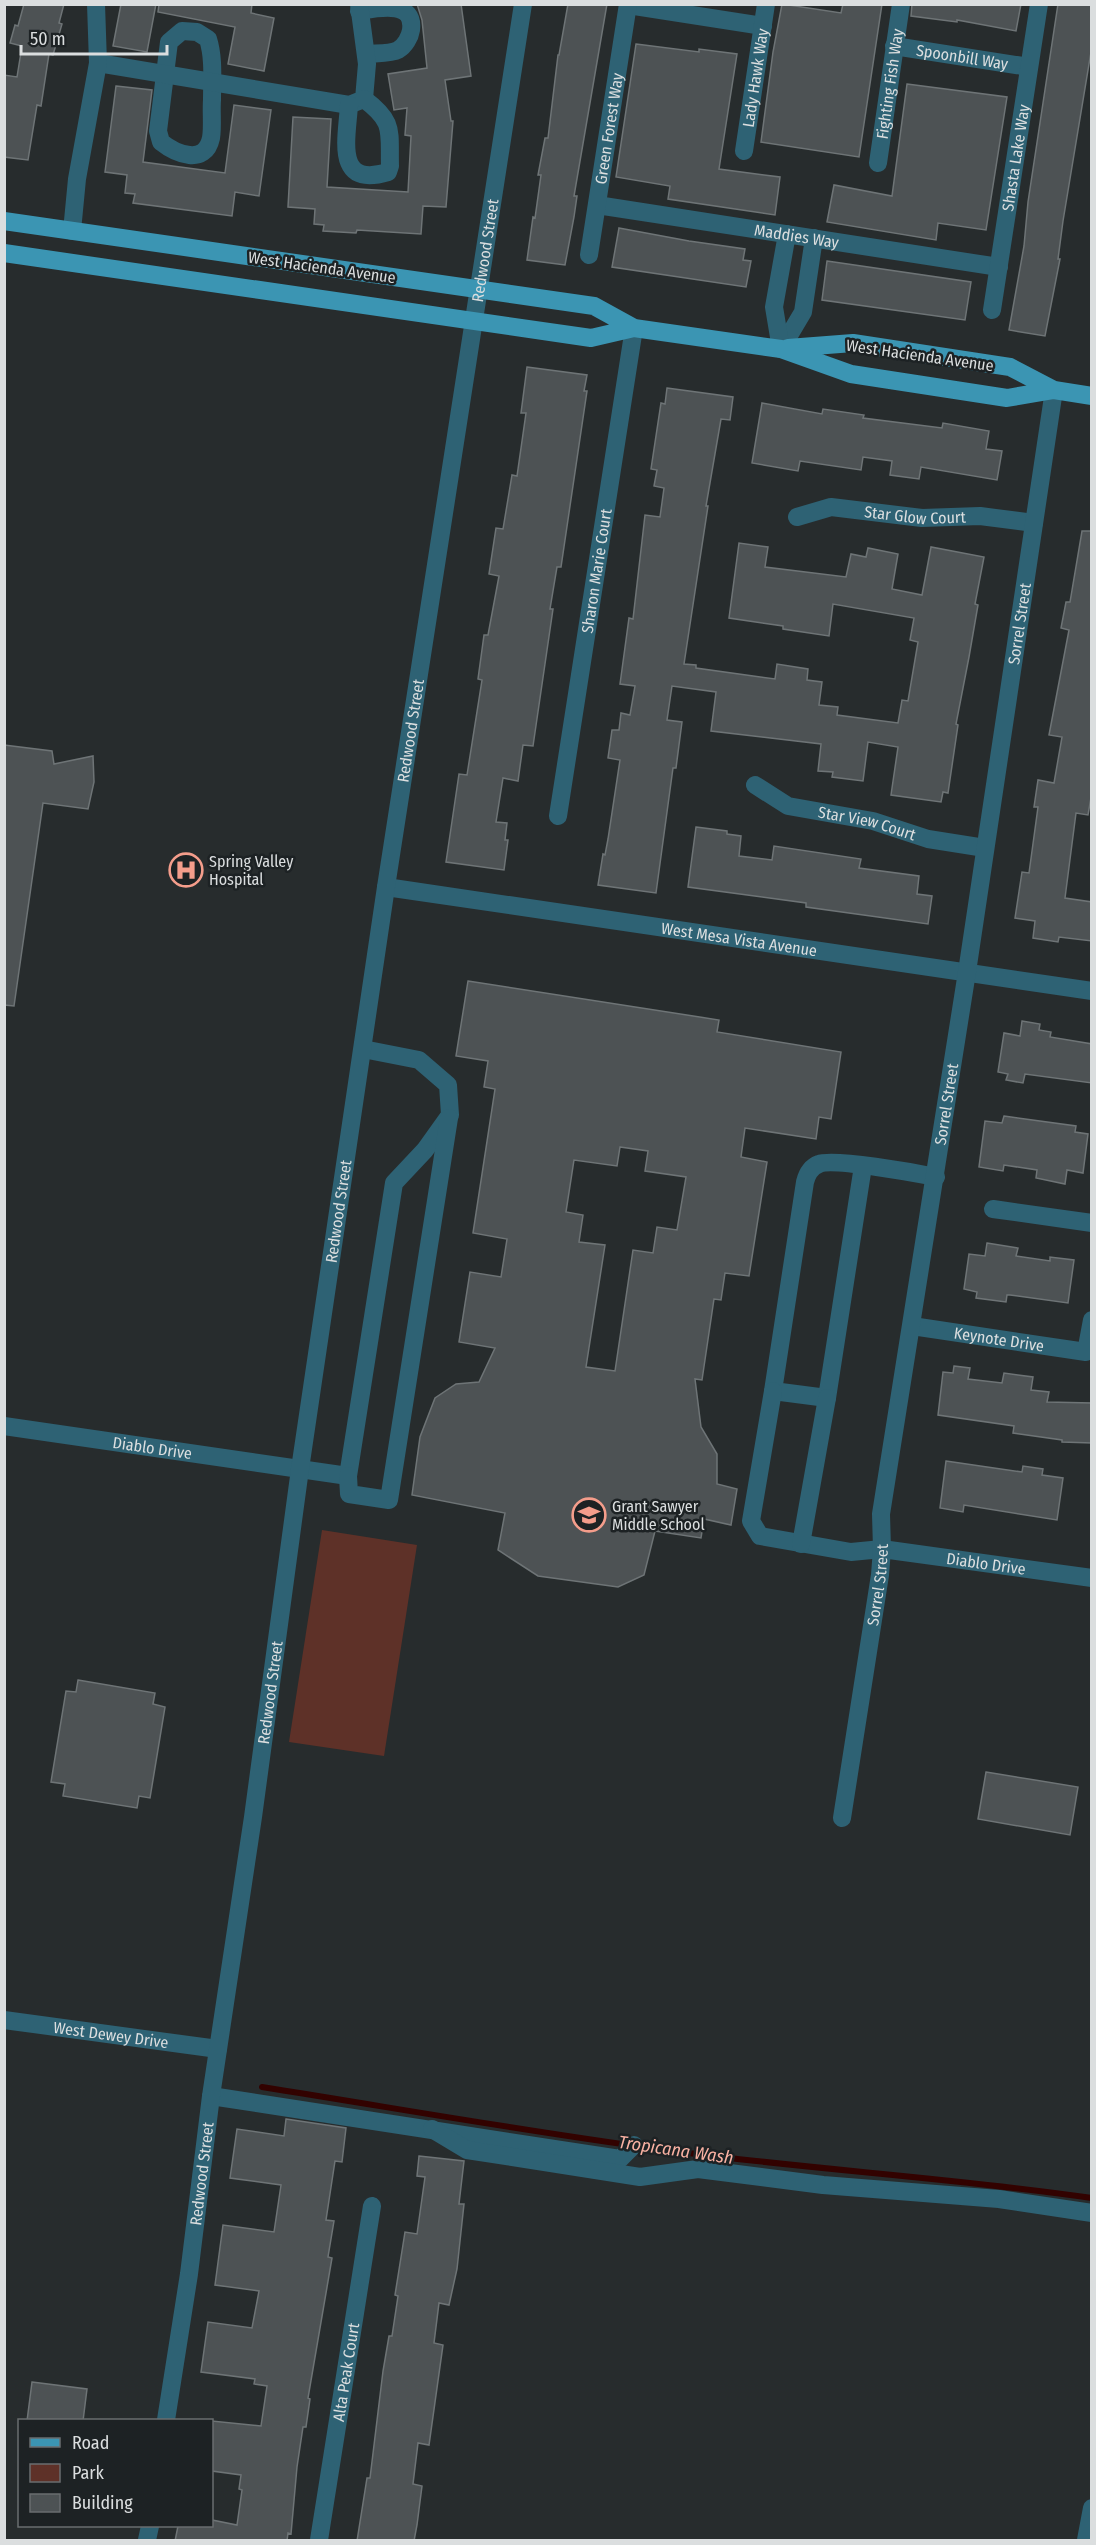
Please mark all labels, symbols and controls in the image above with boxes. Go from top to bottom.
scale bar [21,18,166,56]
street label: Lady Hawk Way [739,26,772,129]
street label: Fighting Fish Way [873,27,907,140]
text: 50 m [30,28,66,50]
street label: Spoonbill Way [915,41,1010,74]
street label: Green Forest Way [591,71,627,186]
street label: Shasta Lake Way [998,102,1034,213]
street label: Redwood Street [468,197,503,303]
street label: Maddies Way [753,220,841,252]
street label: West Hacienda Avenue [247,248,397,287]
street label: West Hacienda Avenue [845,336,995,375]
street label: Star Glow Court [863,502,967,529]
street label: Sharon Marie Court [578,507,616,635]
street label: Sorrel Street [1004,581,1035,666]
street label: Redwood Street [393,677,428,784]
street label: Star View Court [817,802,919,845]
hospital icon: Spring Valley Hospital [168,852,204,888]
place label: Spring Valley Hospital [209,852,294,889]
street label: West Mesa Vista Avenue [660,919,818,960]
street label: Sorrel Street [931,1061,962,1146]
street label: Redwood Street [322,1158,356,1264]
street label: Keynote Drive [953,1323,1045,1356]
street label: Diablo Drive [111,1433,193,1463]
school or university icon: Grant Sawyer Middle School [571,1497,607,1533]
place label: Grant Sawyer Middle School [612,1497,705,1534]
street label: Sorrel Street [863,1543,892,1627]
street label: Diablo Drive [945,1549,1027,1579]
street label: Redwood Street [254,1639,287,1745]
street label: West Dewey Drive [52,2018,170,2052]
street label: Redwood Street [186,2120,218,2226]
water label: Tropicana Wash [617,2131,735,2169]
street label: Alta Peak Court [329,2321,363,2423]
legend [18,2419,213,2527]
text: Road [72,2432,109,2454]
text: Park [72,2462,105,2484]
text: Building [72,2492,133,2514]

